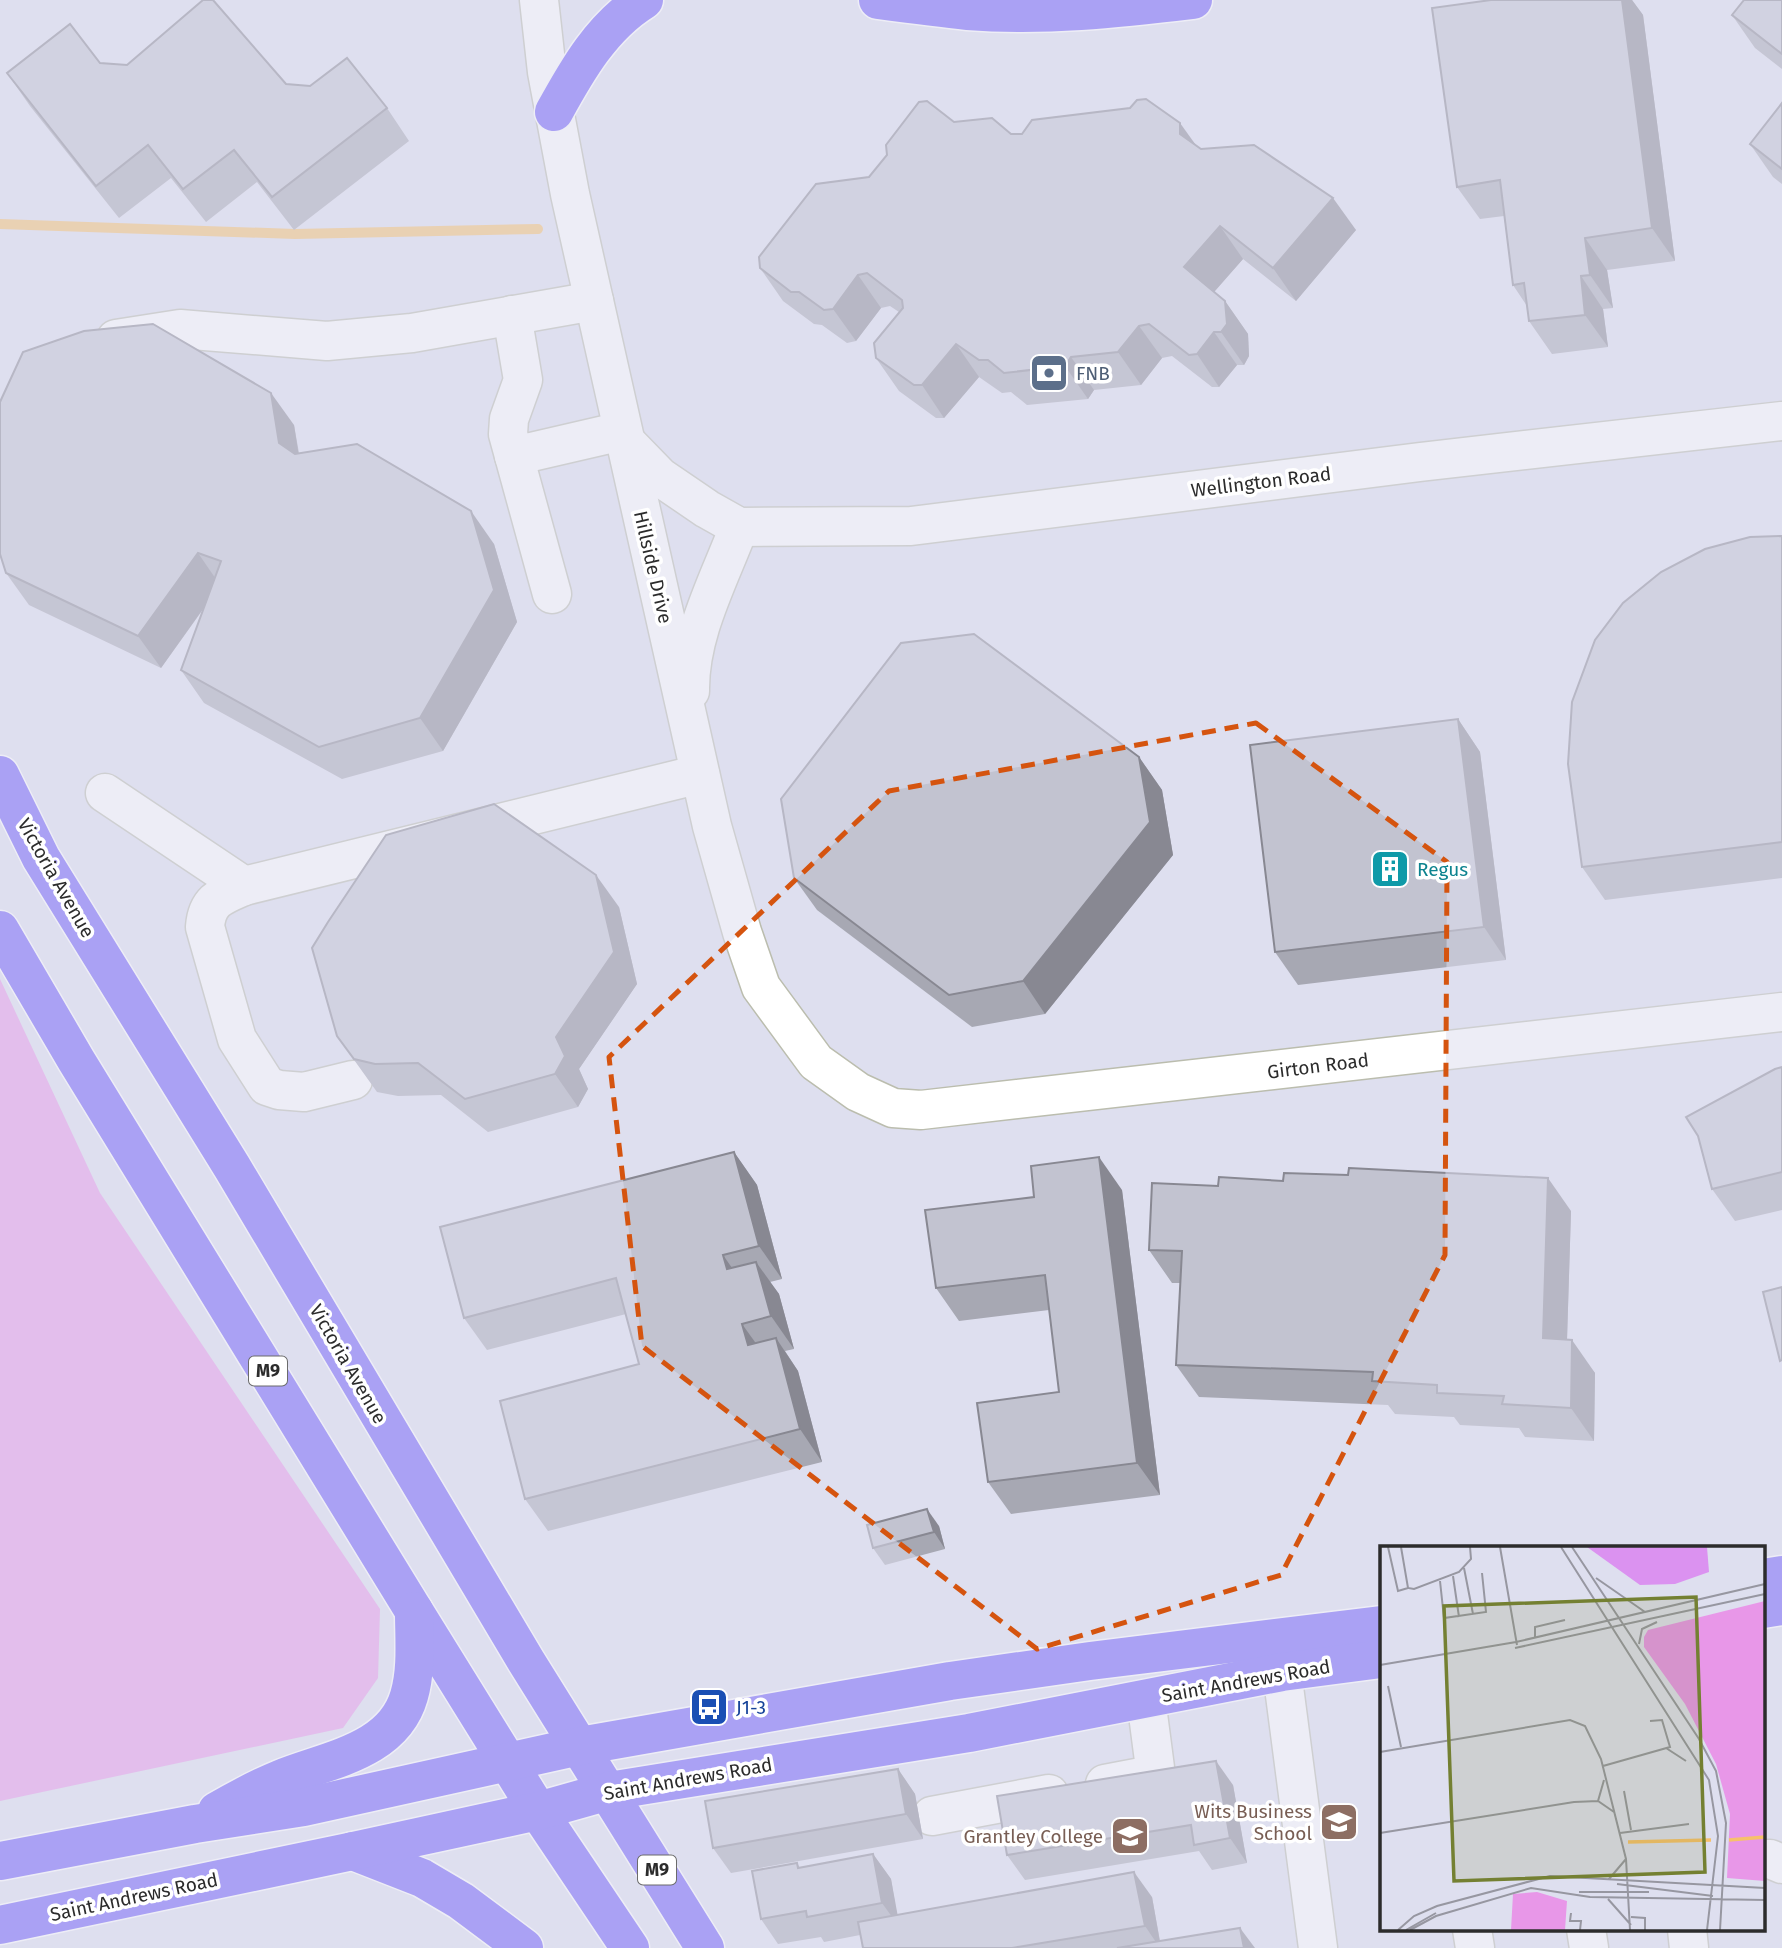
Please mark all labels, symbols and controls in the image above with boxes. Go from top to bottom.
bank icon: FNB [1028,352,1070,394]
place label: FNB [1076,362,1110,385]
street label: Wellington Road [1190,462,1332,502]
street label: Hillside Drive [629,508,677,626]
street label: Victoria Avenue [13,814,99,942]
building icon: Regus [1369,848,1411,890]
place label: Regus [1417,858,1468,881]
street label: Girton Road [1266,1048,1370,1084]
street label: Victoria Avenue [305,1300,391,1428]
road number: M9 [249,1356,287,1386]
inset map [1380,1546,1764,1930]
street label: Saint Andrews Road [1160,1655,1332,1707]
bus stop icon: J1-3 [688,1686,730,1728]
place label: J1-3 [736,1696,766,1719]
street label: Saint Andrews Road [602,1753,774,1805]
place label: Wits Business School [1194,1800,1312,1845]
school or university icon: Wits Business School [1318,1801,1360,1843]
school or university icon: Grantley College [1109,1815,1151,1857]
place label: Grantley College [963,1825,1103,1848]
road number: M9 [638,1856,676,1884]
street label: Saint Andrews Road [48,1868,220,1926]

